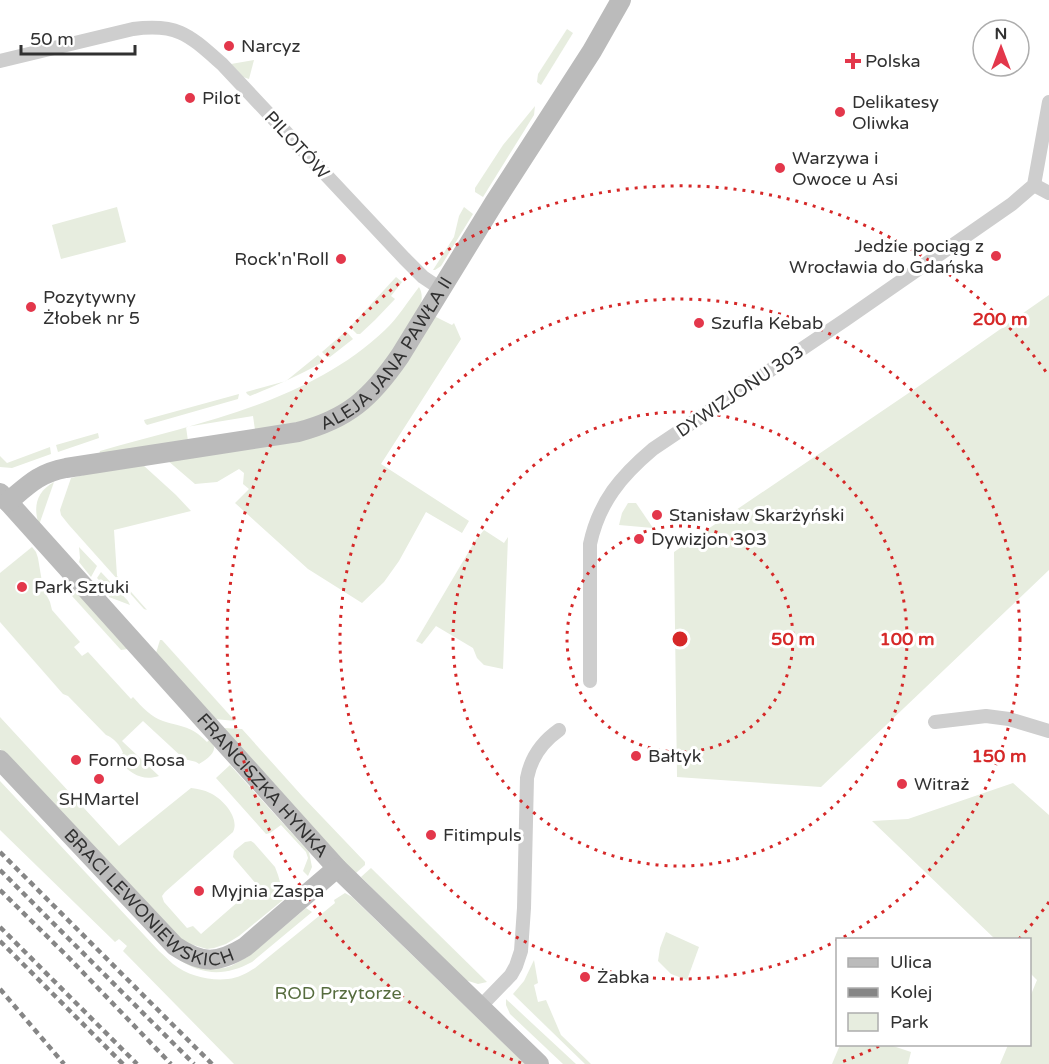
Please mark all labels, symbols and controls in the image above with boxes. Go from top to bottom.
scale bar [21,18,135,56]
north arrow [971,18,1031,78]
text: N [995,24,1007,44]
text: 50 m [30,28,74,50]
place label: Narcyz [241,35,300,57]
marker: Narcyz [222,39,236,53]
place label: Polska [865,50,921,72]
marker: Polska [846,54,860,68]
place label: Pilot [202,87,241,109]
marker: Pilot [183,91,197,105]
place label: Delikatesy Oliwka [852,91,939,134]
marker: Delikatesy Oliwka [833,105,847,119]
street label: PILOTÓW [260,106,334,184]
place label: Warzywa i Owoce u Asi [792,147,898,190]
marker: Warzywa i Owoce u Asi [773,161,787,175]
place label: Jedzie pociąg z Wrocławia do Gdańska [789,235,984,278]
place label: Rock'n'Roll [234,248,329,270]
marker: Jedzie pociąg z Wrocławia do Gdańska [989,249,1003,263]
marker: Rock'n'Roll [334,252,348,266]
street label: ALEJA JANA PAWŁA II [317,273,457,435]
place label: Pozytywny Żłobek nr 5 [43,286,140,329]
marker: Pozytywny Żłobek nr 5 [24,300,38,314]
text: 200 m [972,308,1028,330]
place label: Szufla Kebab [711,312,823,334]
marker: Szufla Kebab [692,316,706,330]
street label: DYWIZJONU 303 [672,340,808,442]
place label: Stanisław Skarżyński [669,504,844,526]
marker: Stanisław Skarżyński [650,508,664,522]
place label: Dywizjon 303 [651,528,767,550]
marker: Dywizjon 303 [632,532,646,546]
place label: Park Sztuki [34,576,129,598]
marker: Park Sztuki [15,580,29,594]
text: 50 m [771,628,815,650]
text: 100 m [879,628,935,650]
centre of rings [670,629,690,649]
street label: FRANCISZKA HYNKA [192,709,333,862]
place label: Bałtyk [648,745,702,767]
text: 150 m [971,745,1027,767]
place label: Forno Rosa [88,749,185,771]
marker: Bałtyk [629,749,643,763]
marker: Forno Rosa [69,753,83,767]
marker: SHMartel [92,772,106,786]
place label: Witraż [914,773,969,795]
marker: Witraż [895,777,909,791]
place label: SHMartel [59,788,139,810]
street label: BRACI LEWONIEWSKICH [59,824,237,971]
place label: Fitimpuls [443,824,522,846]
marker: Fitimpuls [424,828,438,842]
place label: Myjnia Zaspa [211,880,324,902]
marker: Myjnia Zaspa [192,884,206,898]
legend [836,938,1031,1046]
text: Ulica [890,951,932,973]
place label: Żabka [597,966,650,988]
marker: Żabka [578,970,592,984]
text: Kolej [890,981,932,1003]
park label: ROD Przytorze [274,982,402,1004]
text: Park [890,1011,929,1033]

